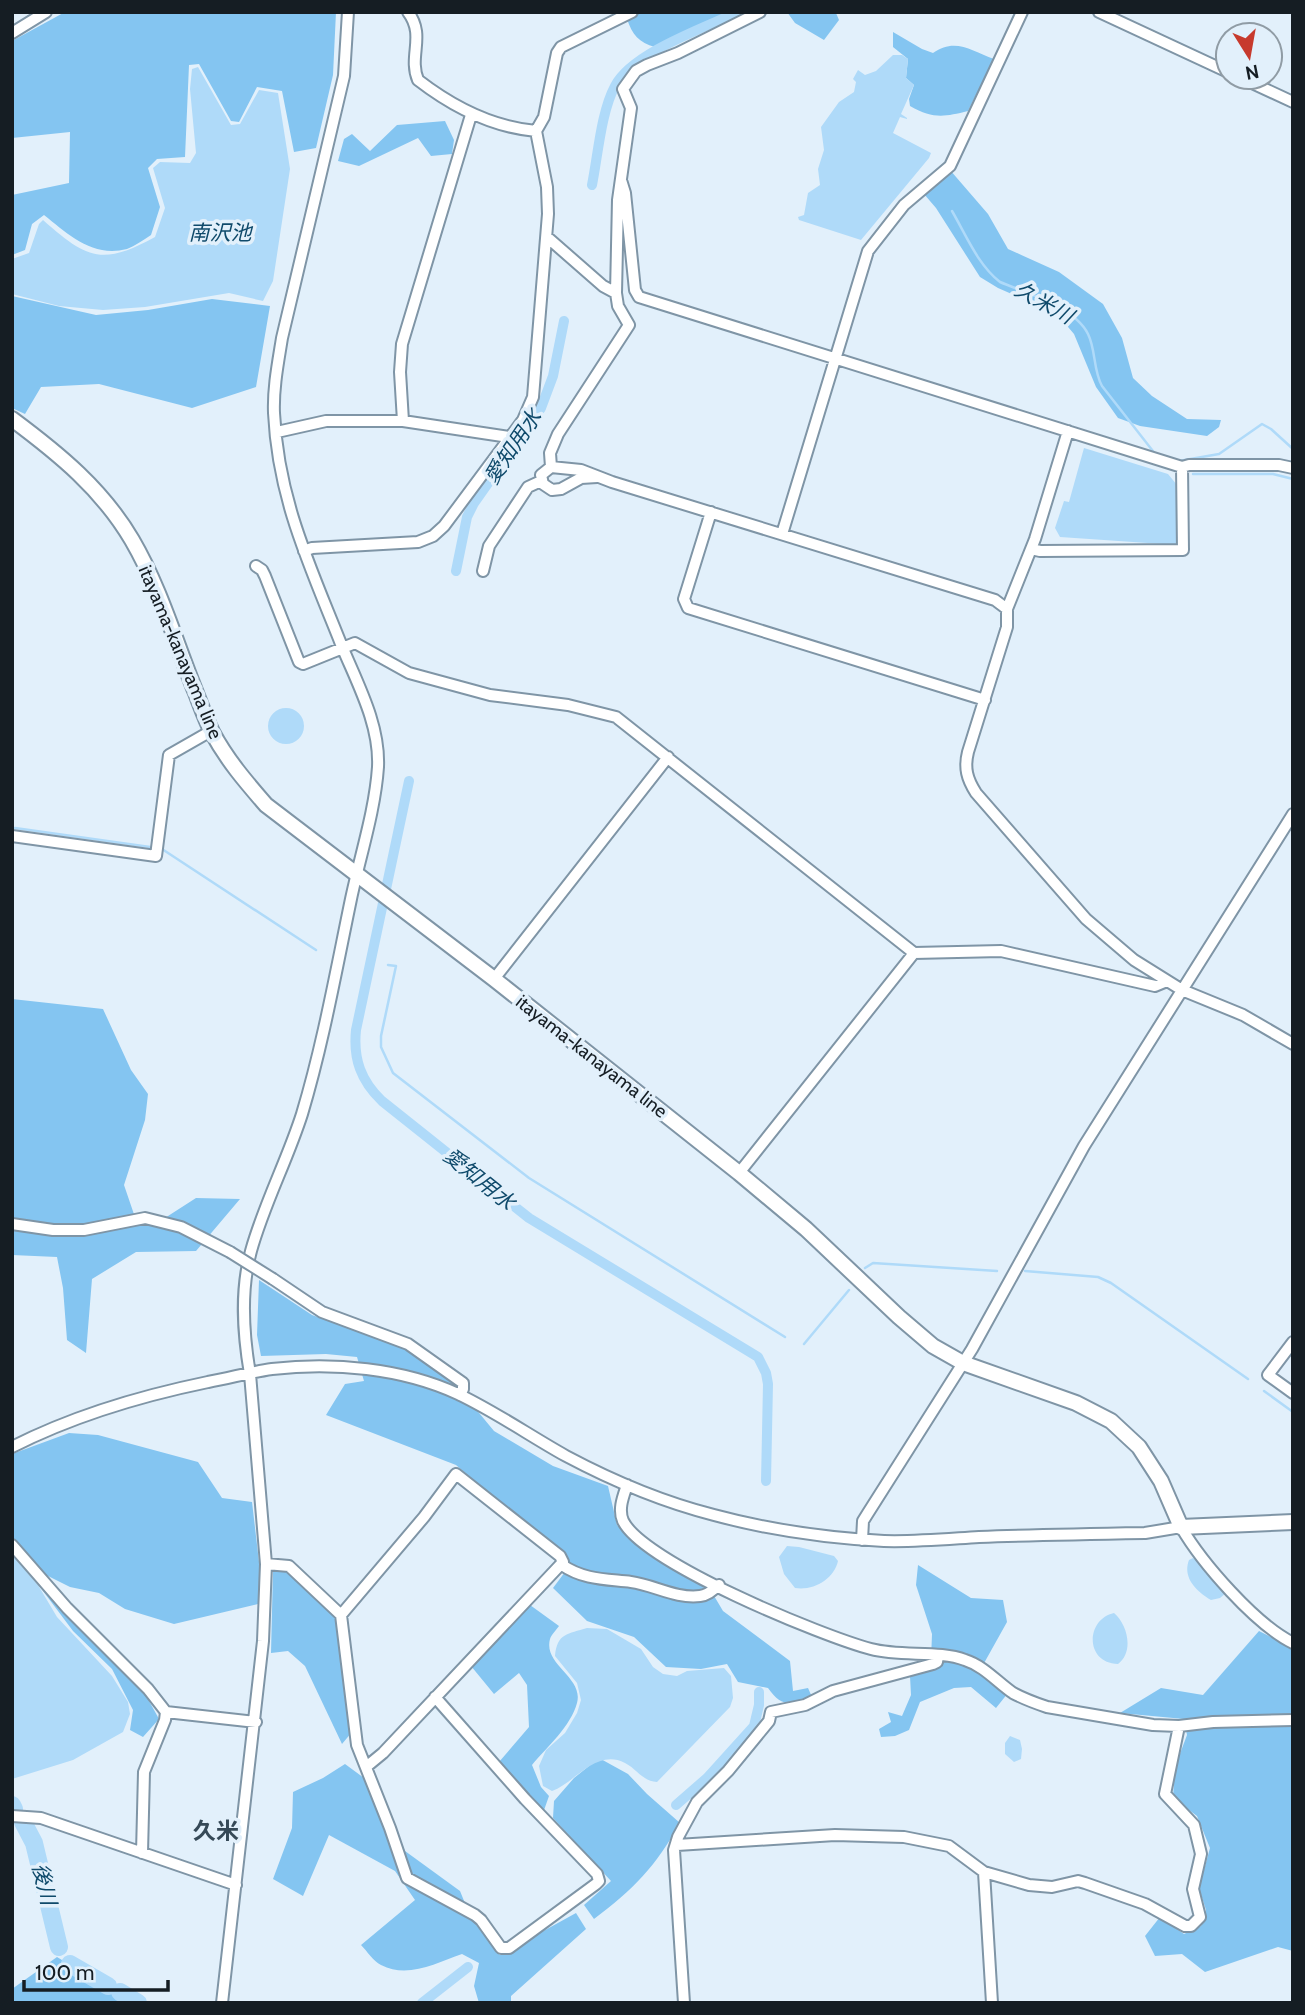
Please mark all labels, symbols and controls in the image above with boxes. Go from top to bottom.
north arrow [1214,21,1284,91]
text: N [1243,60,1261,85]
water label: 南沢池 [189,220,253,245]
water label: 久米川 [1011,276,1080,330]
water label: 愛知用水 [479,403,548,489]
street label: itayama-kanayama line [134,562,228,743]
street label: itayama-kanayama line [511,990,672,1123]
water label: 愛知用水 [439,1142,521,1216]
district label: 久米 [193,1817,239,1845]
water label: 後川 [27,1860,62,1909]
scale bar [24,1948,168,1992]
text: 100 m [35,1960,94,1985]

